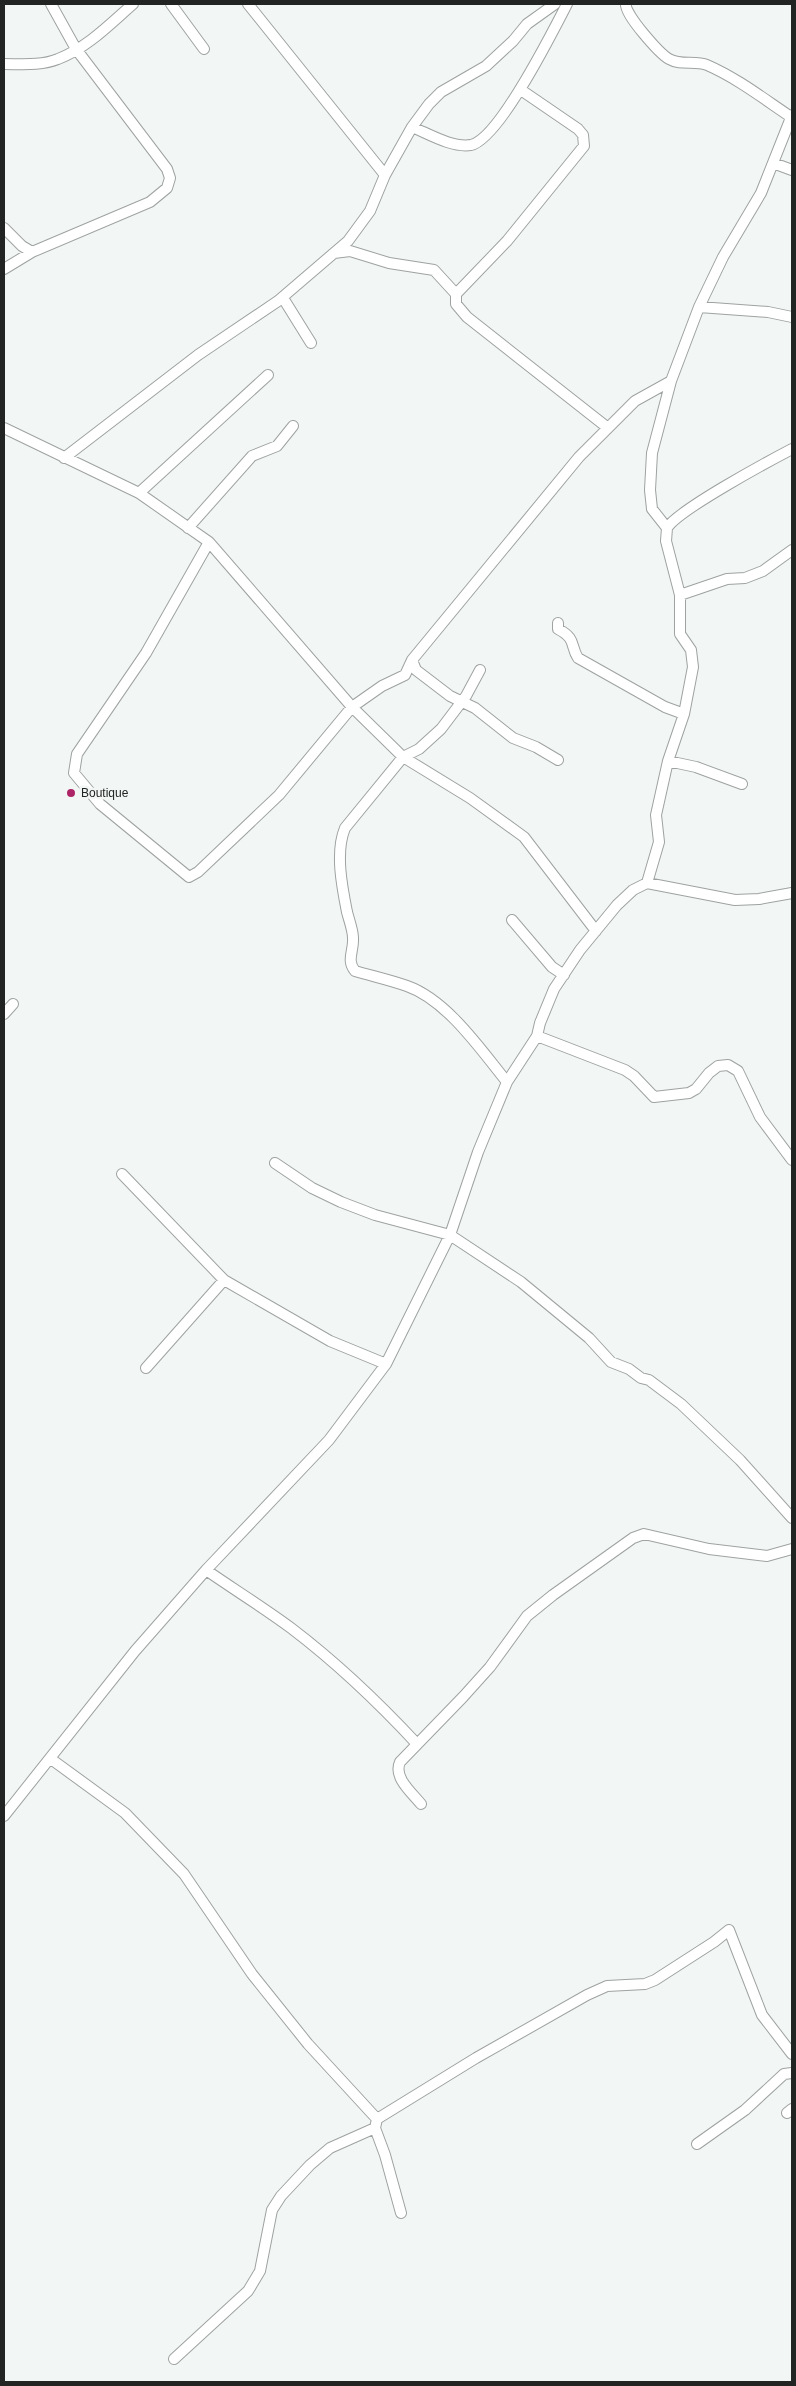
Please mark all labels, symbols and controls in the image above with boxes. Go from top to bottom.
place label: Boutique [81,786,129,800]
marker: Boutique [65,787,77,799]

